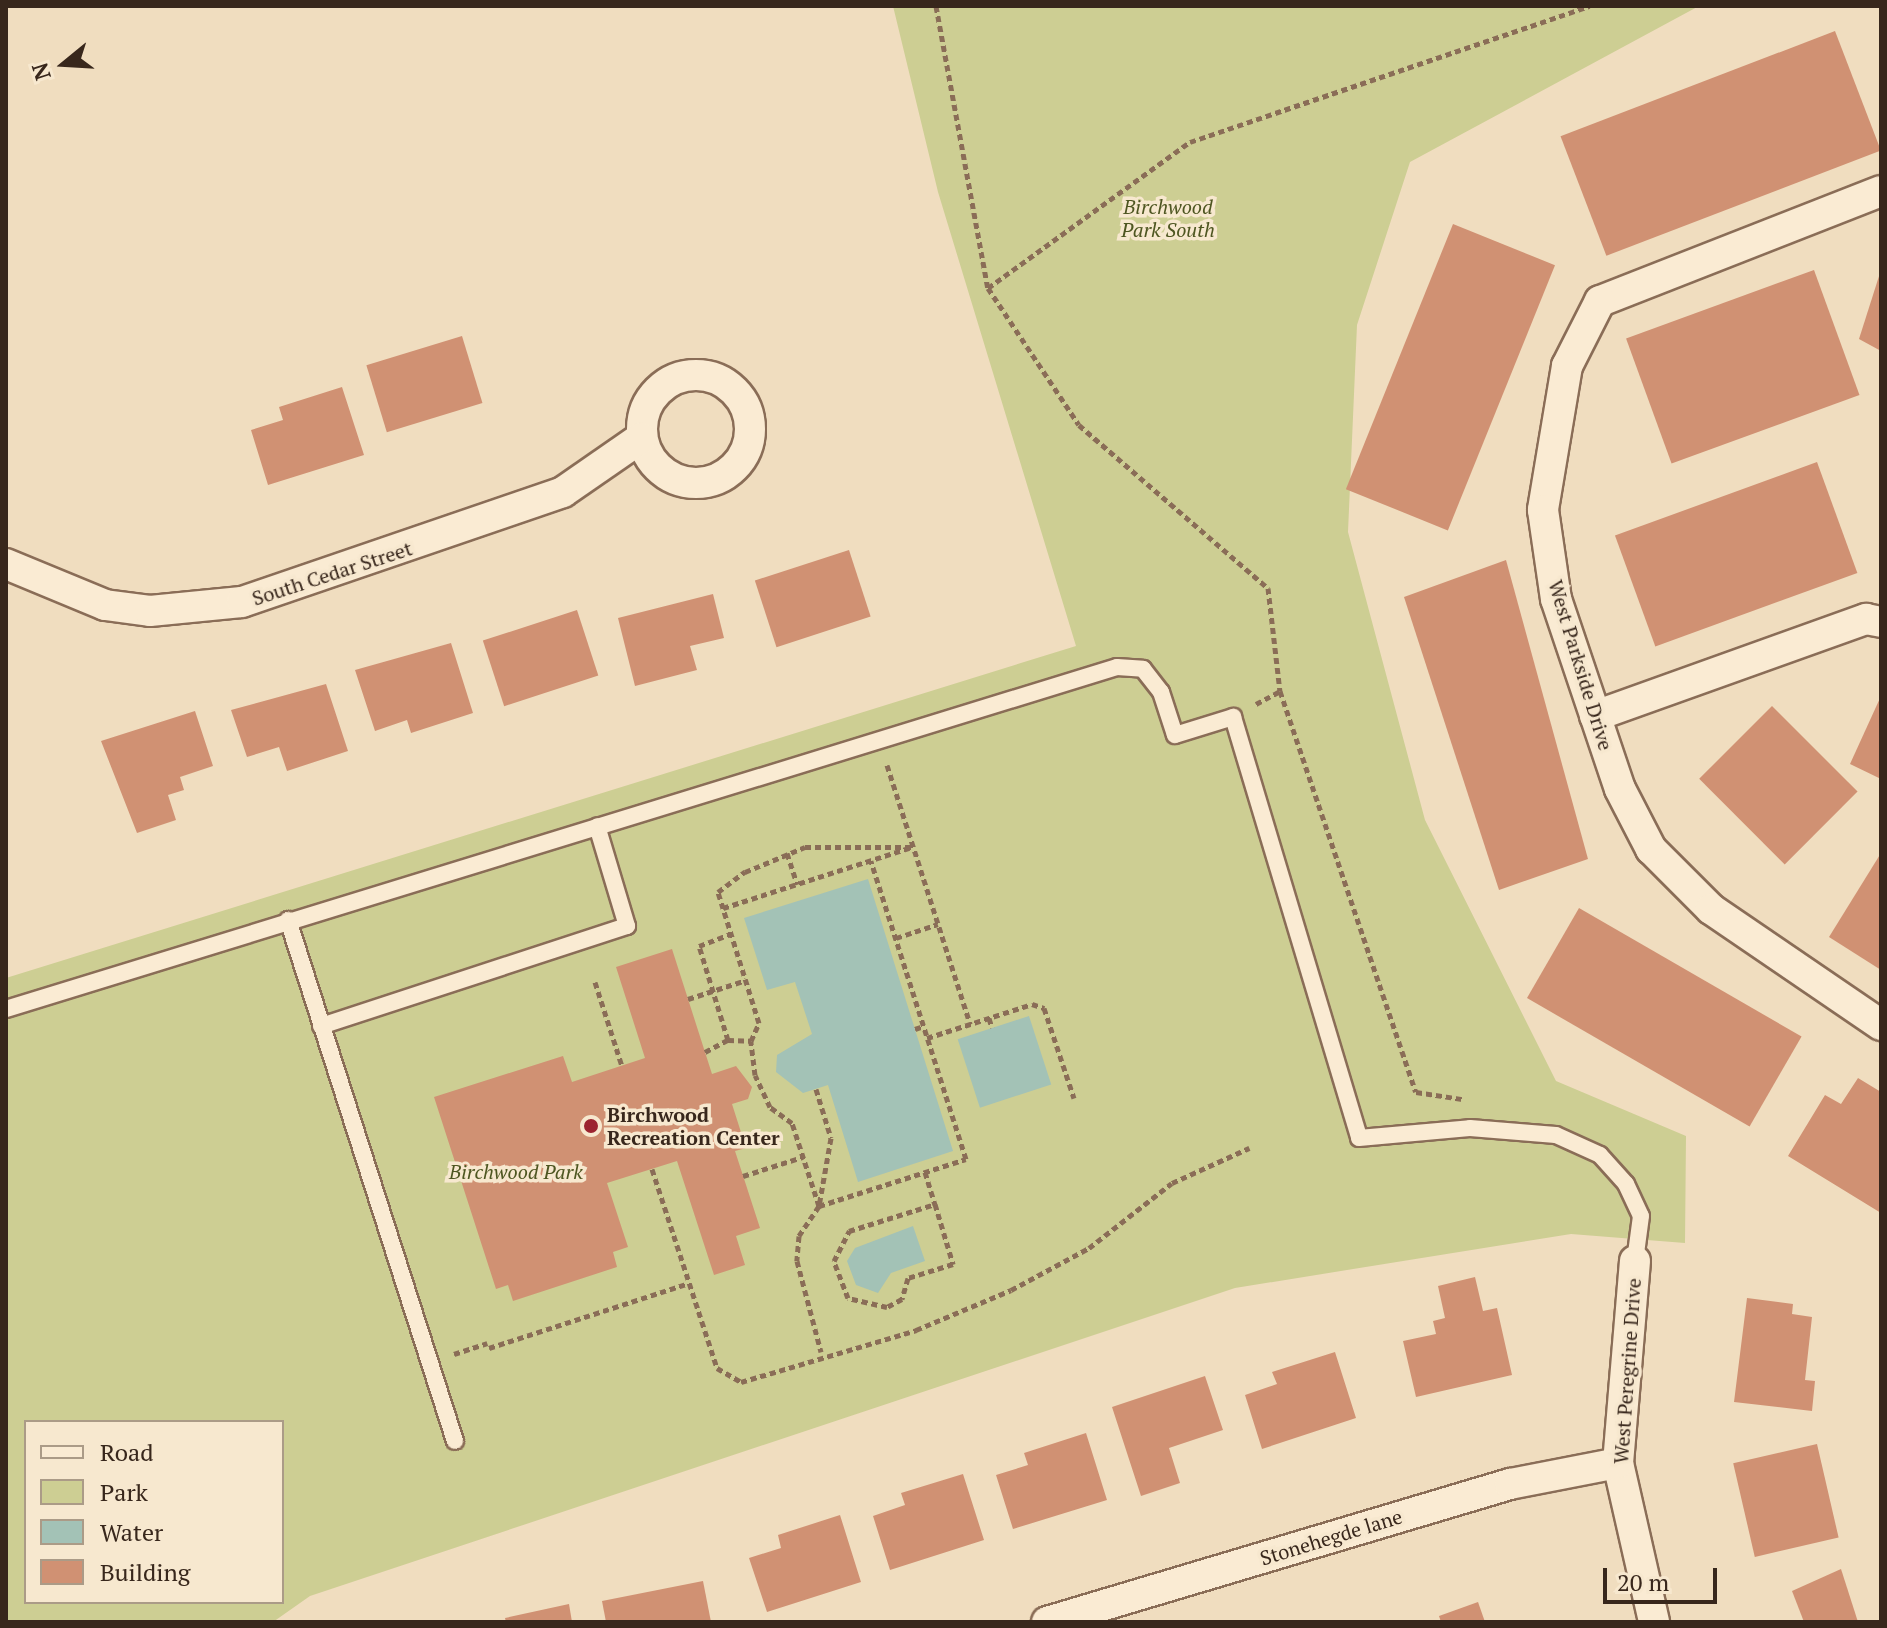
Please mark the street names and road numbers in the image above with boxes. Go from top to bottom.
street label: South Cedar Street [249,536,415,610]
street label: West Parkside Drive [1544,577,1618,753]
street label: West Peregrine Drive [1609,1277,1645,1465]
street label: Stonehegde lane [1257,1504,1405,1570]

